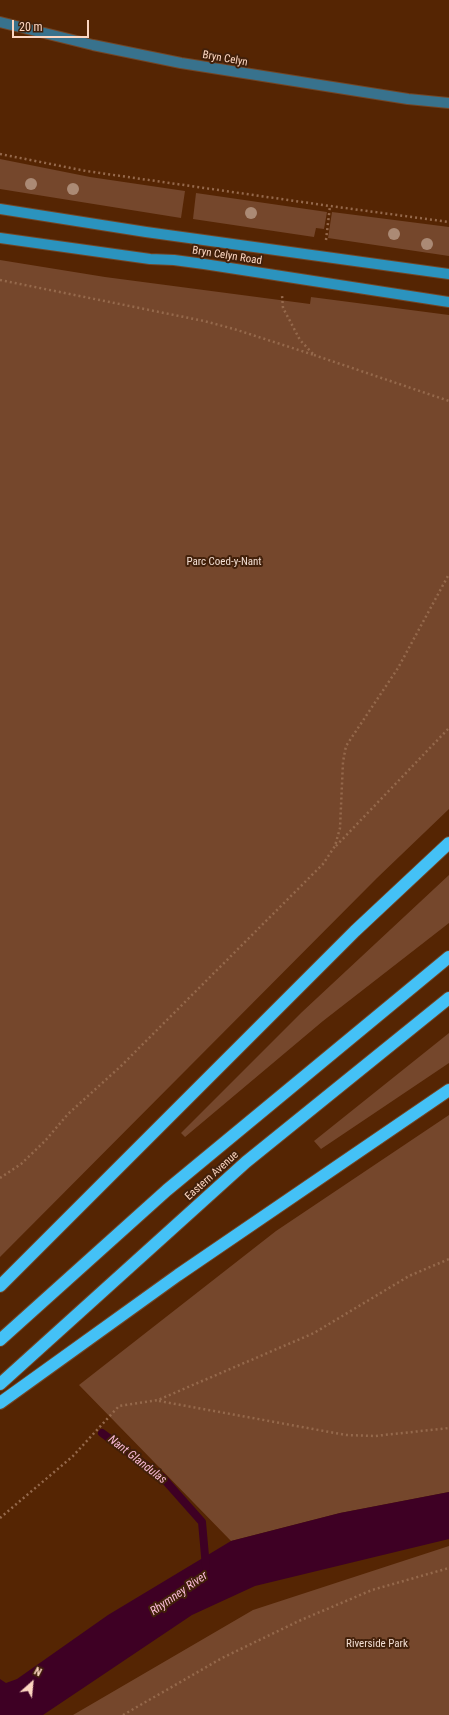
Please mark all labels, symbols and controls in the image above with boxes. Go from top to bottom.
scale bar [14,12,91,38]
text: 20 m [19,20,43,34]
street label: Bryn Celyn [201,49,249,69]
street label: Bryn Celyn Road [191,244,263,268]
park label: Parc Coed-y-Nant [186,555,262,569]
street label: Eastern Avenue [183,1149,241,1203]
water label: Nant Glandulas [105,1433,169,1487]
water label: Rhymney River [148,1569,210,1619]
park label: Riverside Park [346,1637,408,1651]
north arrow [12,1663,52,1703]
text: N [32,1665,44,1679]

